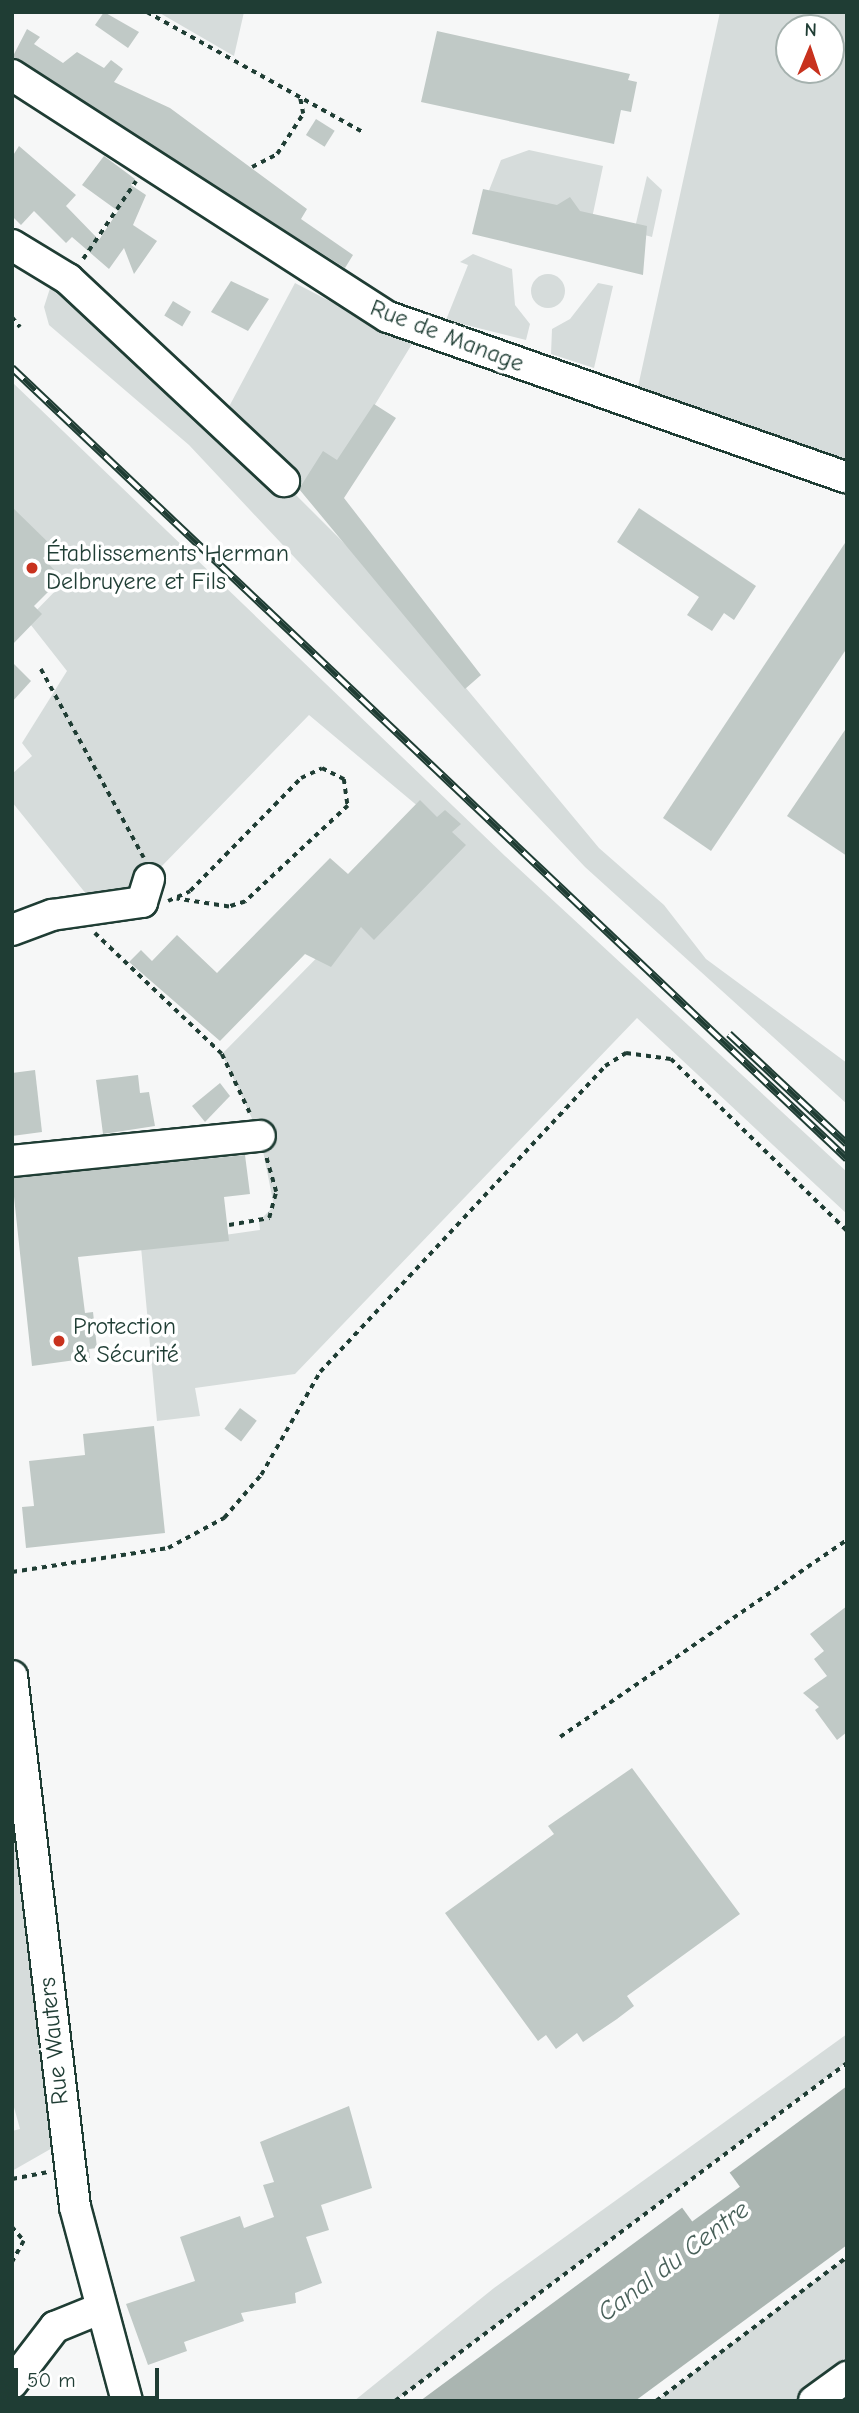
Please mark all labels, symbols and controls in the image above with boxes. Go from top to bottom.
north arrow [775,14,845,84]
text: N [804,19,817,41]
street label: Rue de Manage [366,293,528,379]
place label: Établissements Herman Delbruyere et Fils [46,540,289,596]
marker: Établissements Herman Delbruyere et Fils [24,560,40,576]
place label: Protection & Sécurité [73,1313,179,1369]
marker: Protection & Sécurité [51,1333,67,1349]
street label: Rue Wauters [33,1976,75,2106]
water label: Canal du Centre [592,2195,756,2329]
scale bar [18,2354,163,2398]
text: 50 m [27,2368,76,2392]

